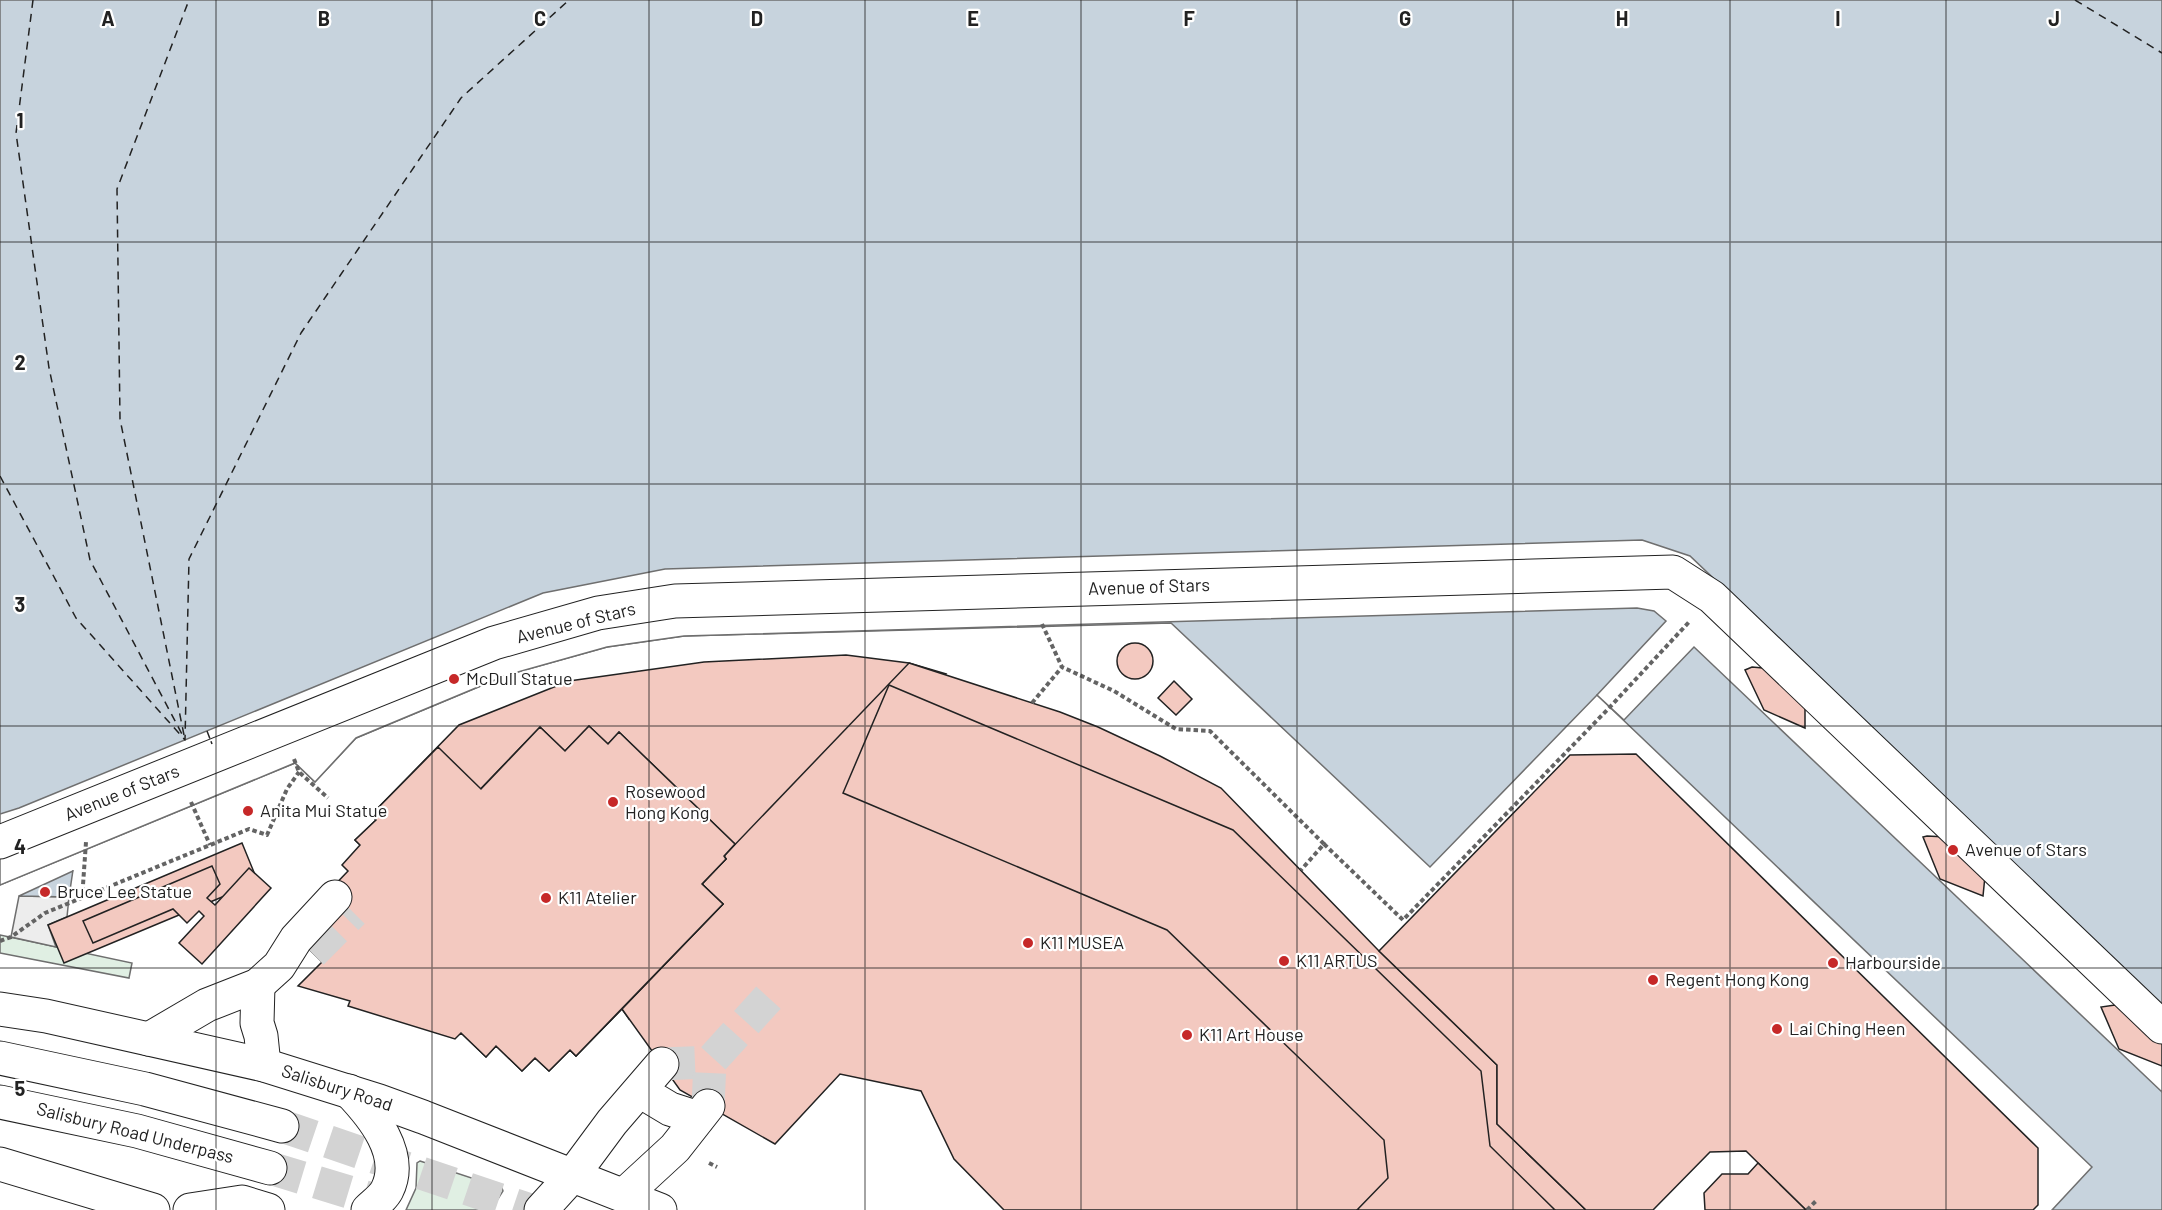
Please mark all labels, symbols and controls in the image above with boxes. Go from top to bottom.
text: A [101,6,115,30]
text: B [318,6,330,30]
text: C [534,6,546,30]
text: D [751,6,763,30]
text: E [967,6,979,30]
text: F [1183,6,1195,30]
text: G [1399,6,1411,30]
text: H [1616,6,1628,30]
text: I [1835,6,1841,30]
text: J [2048,6,2060,30]
text: 1 [16,108,24,132]
text: 2 [14,350,26,374]
street label: Avenue of Stars [1088,573,1210,599]
text: 3 [15,592,25,616]
street label: Avenue of Stars [514,597,638,647]
place label: McDull Statue [466,667,573,689]
marker: McDull Statue [447,672,461,686]
street label: Avenue of Stars [61,759,182,825]
place label: Rosewood Hong Kong [625,780,709,823]
marker: Rosewood Hong Kong [606,795,620,809]
place label: Anita Mui Statue [260,799,387,821]
marker: Anita Mui Statue [241,804,255,818]
text: 4 [14,834,26,858]
place label: Avenue of Stars [1965,838,2087,860]
marker: Avenue of Stars [1946,843,1960,857]
place label: Bruce Lee Statue [57,880,192,902]
marker: Bruce Lee Statue [38,885,52,899]
place label: K11 Atelier [558,886,637,908]
marker: K11 Atelier [539,891,553,905]
place label: K11 MUSEA [1040,931,1124,953]
marker: K11 MUSEA [1021,936,1035,950]
place label: K11 ARTUS [1296,949,1378,971]
place label: Harbourside [1845,951,1941,973]
marker: K11 ARTUS [1277,954,1291,968]
marker: Harbourside [1826,956,1840,970]
place label: Regent Hong Kong [1665,968,1809,990]
marker: Regent Hong Kong [1646,973,1660,987]
place label: Lai Ching Heen [1789,1017,1905,1039]
marker: Lai Ching Heen [1770,1022,1784,1036]
place label: K11 Art House [1199,1023,1304,1045]
marker: K11 Art House [1180,1028,1194,1042]
street label: Salisbury Road [279,1059,396,1115]
text: 5 [15,1076,26,1100]
street label: Salisbury Road Underpass [34,1097,236,1167]

